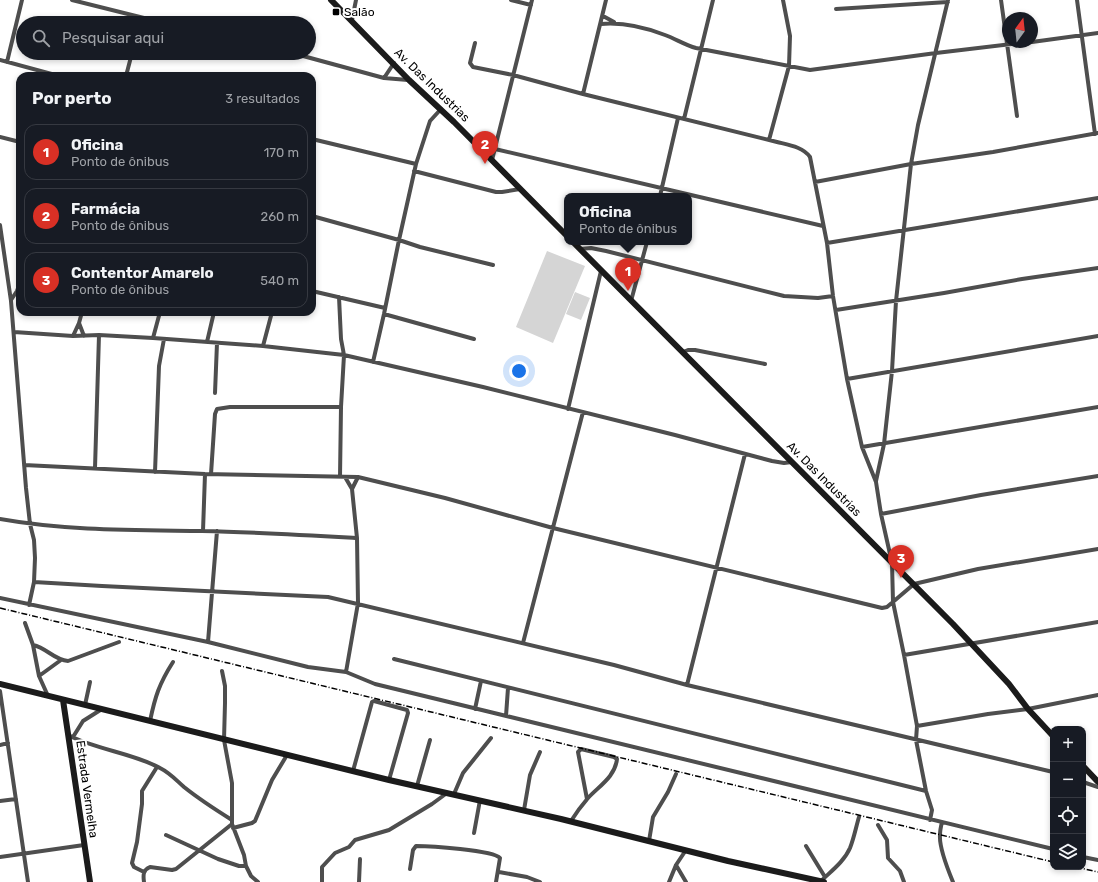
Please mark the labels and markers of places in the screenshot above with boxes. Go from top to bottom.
place label: Salão [344,5,375,19]
marker: Salão [331,7,341,17]
pin: 2 [472,131,498,164]
pin: 1 [615,258,641,291]
pin: 3 [888,545,914,578]

